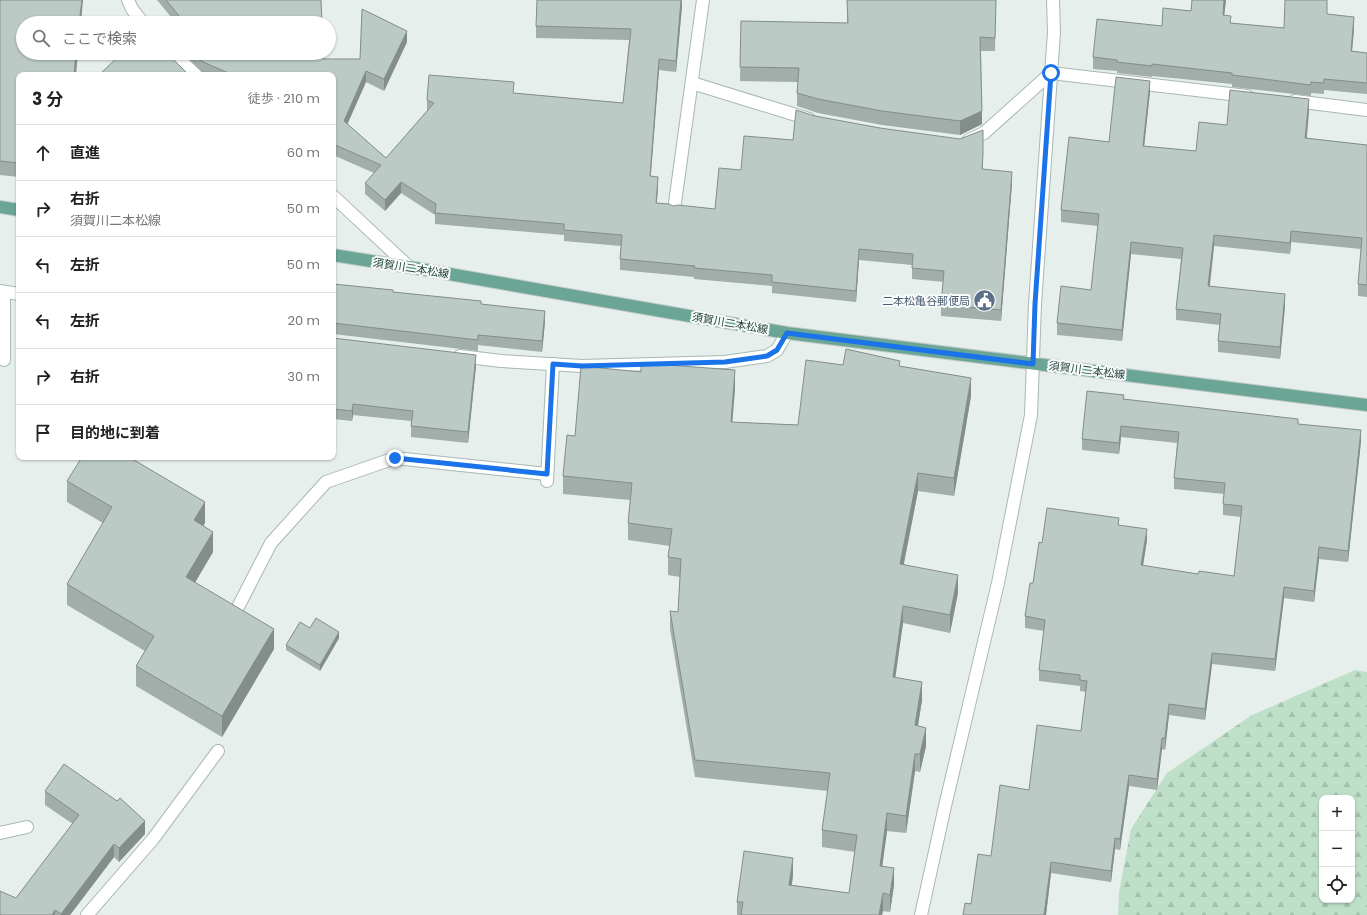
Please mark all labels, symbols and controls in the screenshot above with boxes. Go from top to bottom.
search box [16,16,336,60]
icon: search [30,27,52,49]
text: ここで検索 [62,28,137,49]
route start [1042,64,1060,82]
text: 3 分 [32,87,63,111]
text: 徒歩 · 210 m [248,89,320,108]
icon: ahead [32,142,54,164]
text: 直進 [70,142,100,163]
text: 60 m [287,143,320,162]
text: 右折 [70,188,100,209]
icon: right [32,198,54,220]
text: 50 m [287,199,320,218]
text: 須賀川二本松線 [70,211,161,230]
icon: left [32,254,54,276]
text: 左折 [70,254,100,275]
street label: 須賀川二本松線 [372,254,450,282]
text: 50 m [287,255,320,274]
public building icon: 二本松亀谷郵便局 [972,288,998,314]
place label: 二本松亀谷郵便局 [882,293,970,309]
street label: 須賀川二本松線 [691,308,769,338]
icon: left [32,310,54,332]
text: 左折 [70,310,100,331]
text: 20 m [287,311,320,330]
street label: 須賀川二本松線 [1048,357,1126,383]
icon: right [32,366,54,388]
text: 右折 [70,366,100,387]
text: 30 m [287,367,320,386]
icon: arrive [32,422,54,444]
text: 目的地に到着 [70,422,160,443]
route end [386,449,404,467]
map controls [1319,795,1355,903]
button: + [1319,795,1355,831]
button: − [1319,831,1355,867]
button: locate [1319,867,1355,903]

